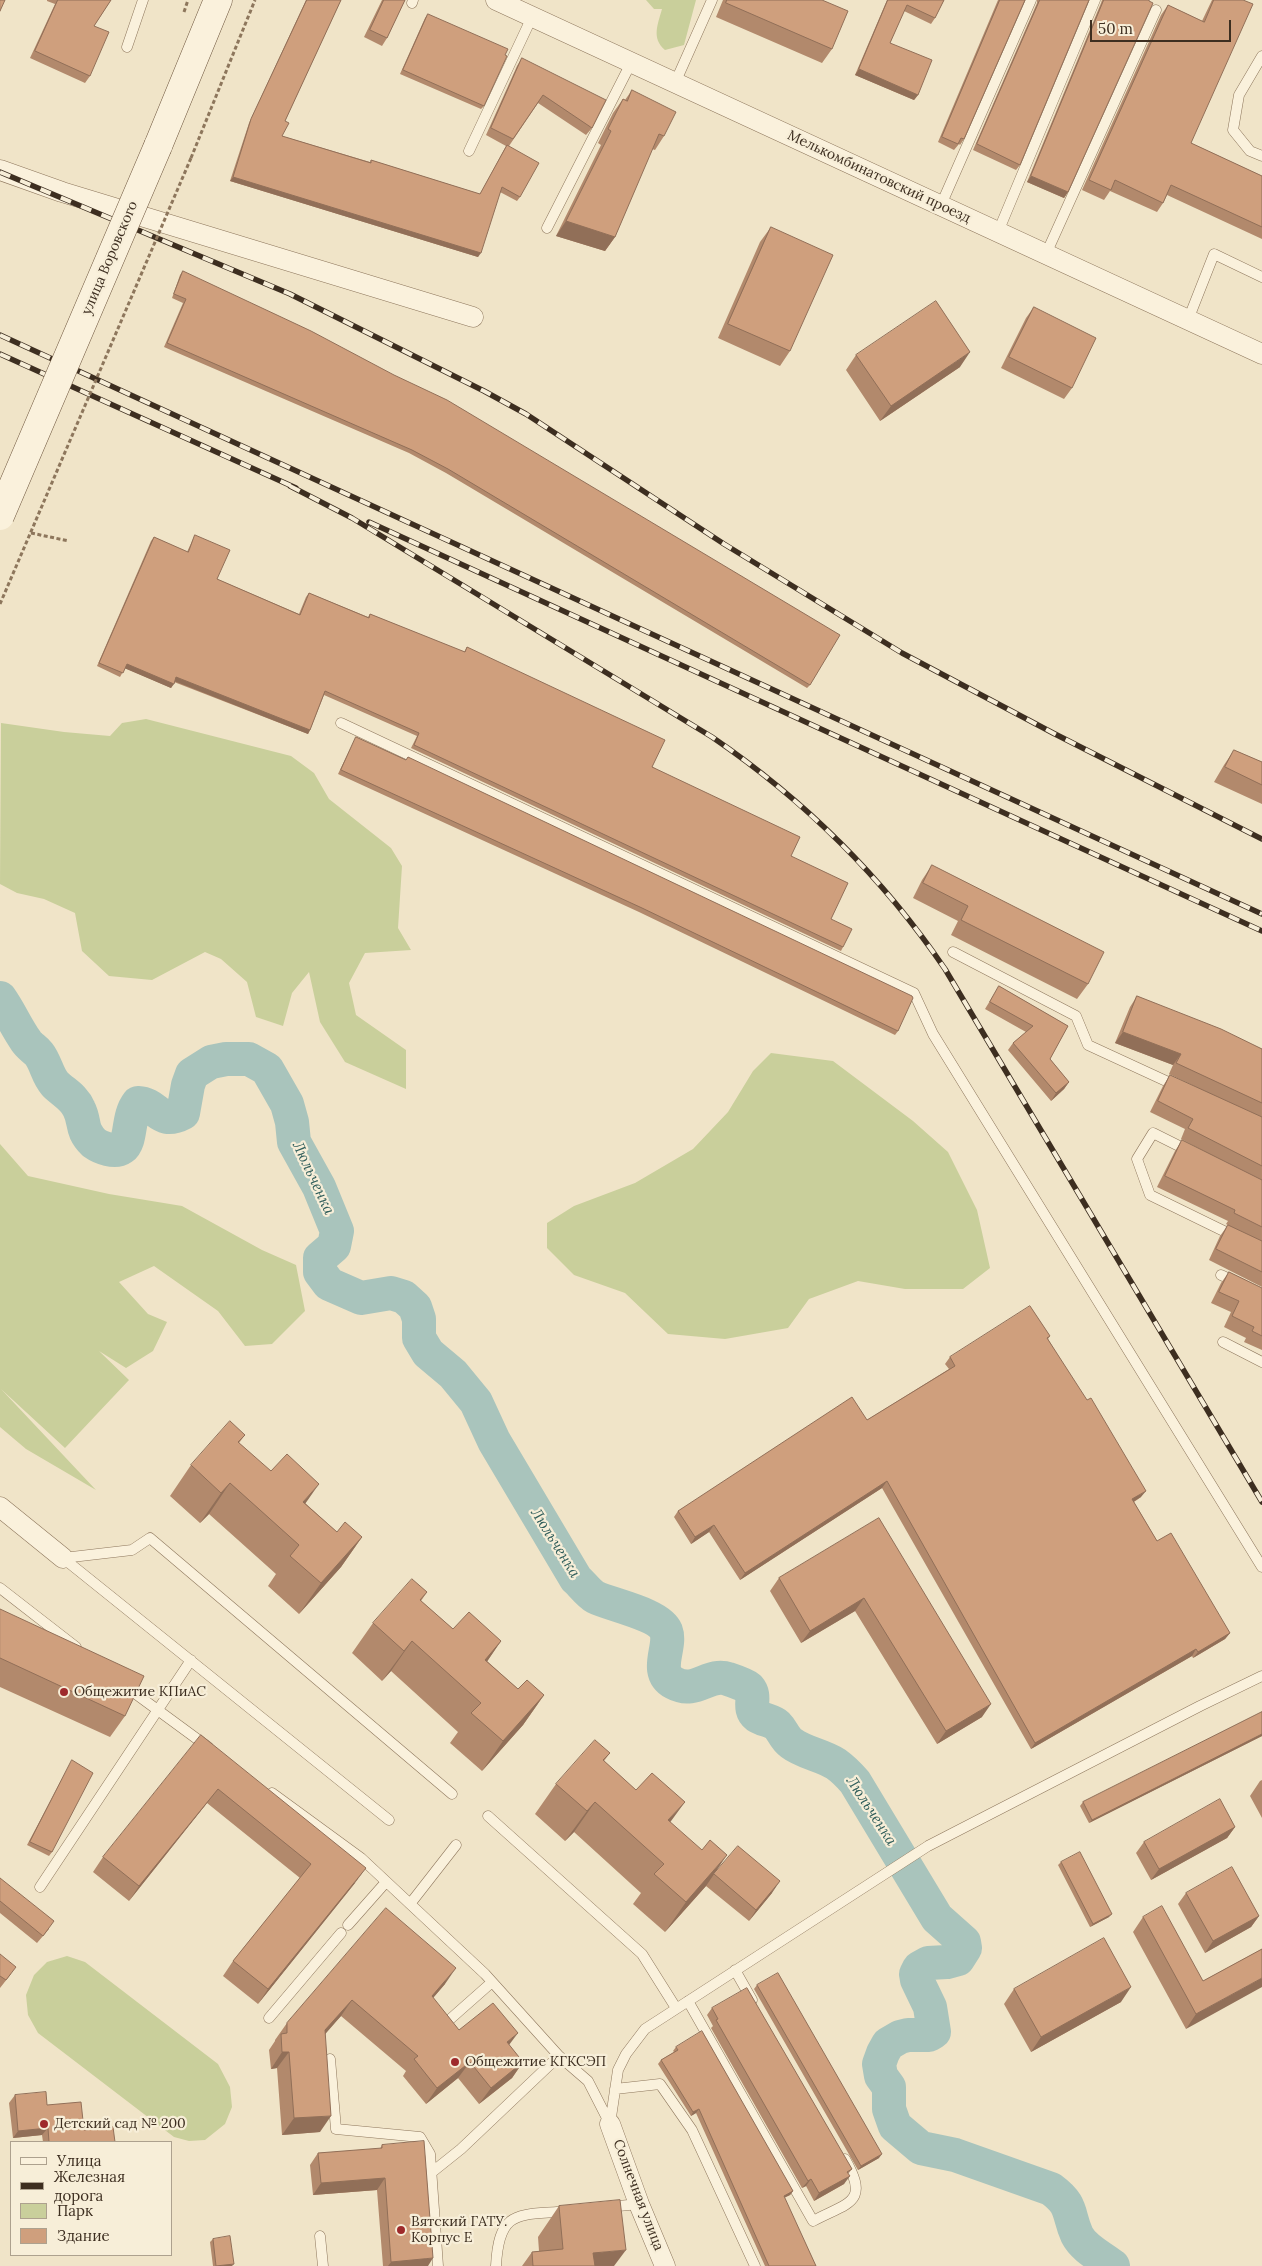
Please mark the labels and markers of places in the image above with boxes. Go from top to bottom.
place label: Общежитие КПиАС [74,1684,206,1700]
marker: Общежитие КПиАС [58,1686,70,1698]
place label: Общежитие КГКСЭП [465,2054,606,2070]
marker: Общежитие КГКСЭП [449,2056,461,2068]
place label: Детский сад № 200 [54,2116,186,2132]
marker: Детский сад № 200 [38,2118,50,2130]
place label: Вятский ГАТУ. Корпус Е [411,2214,508,2246]
marker: Вятский ГАТУ. Корпус Е [395,2224,407,2236]

